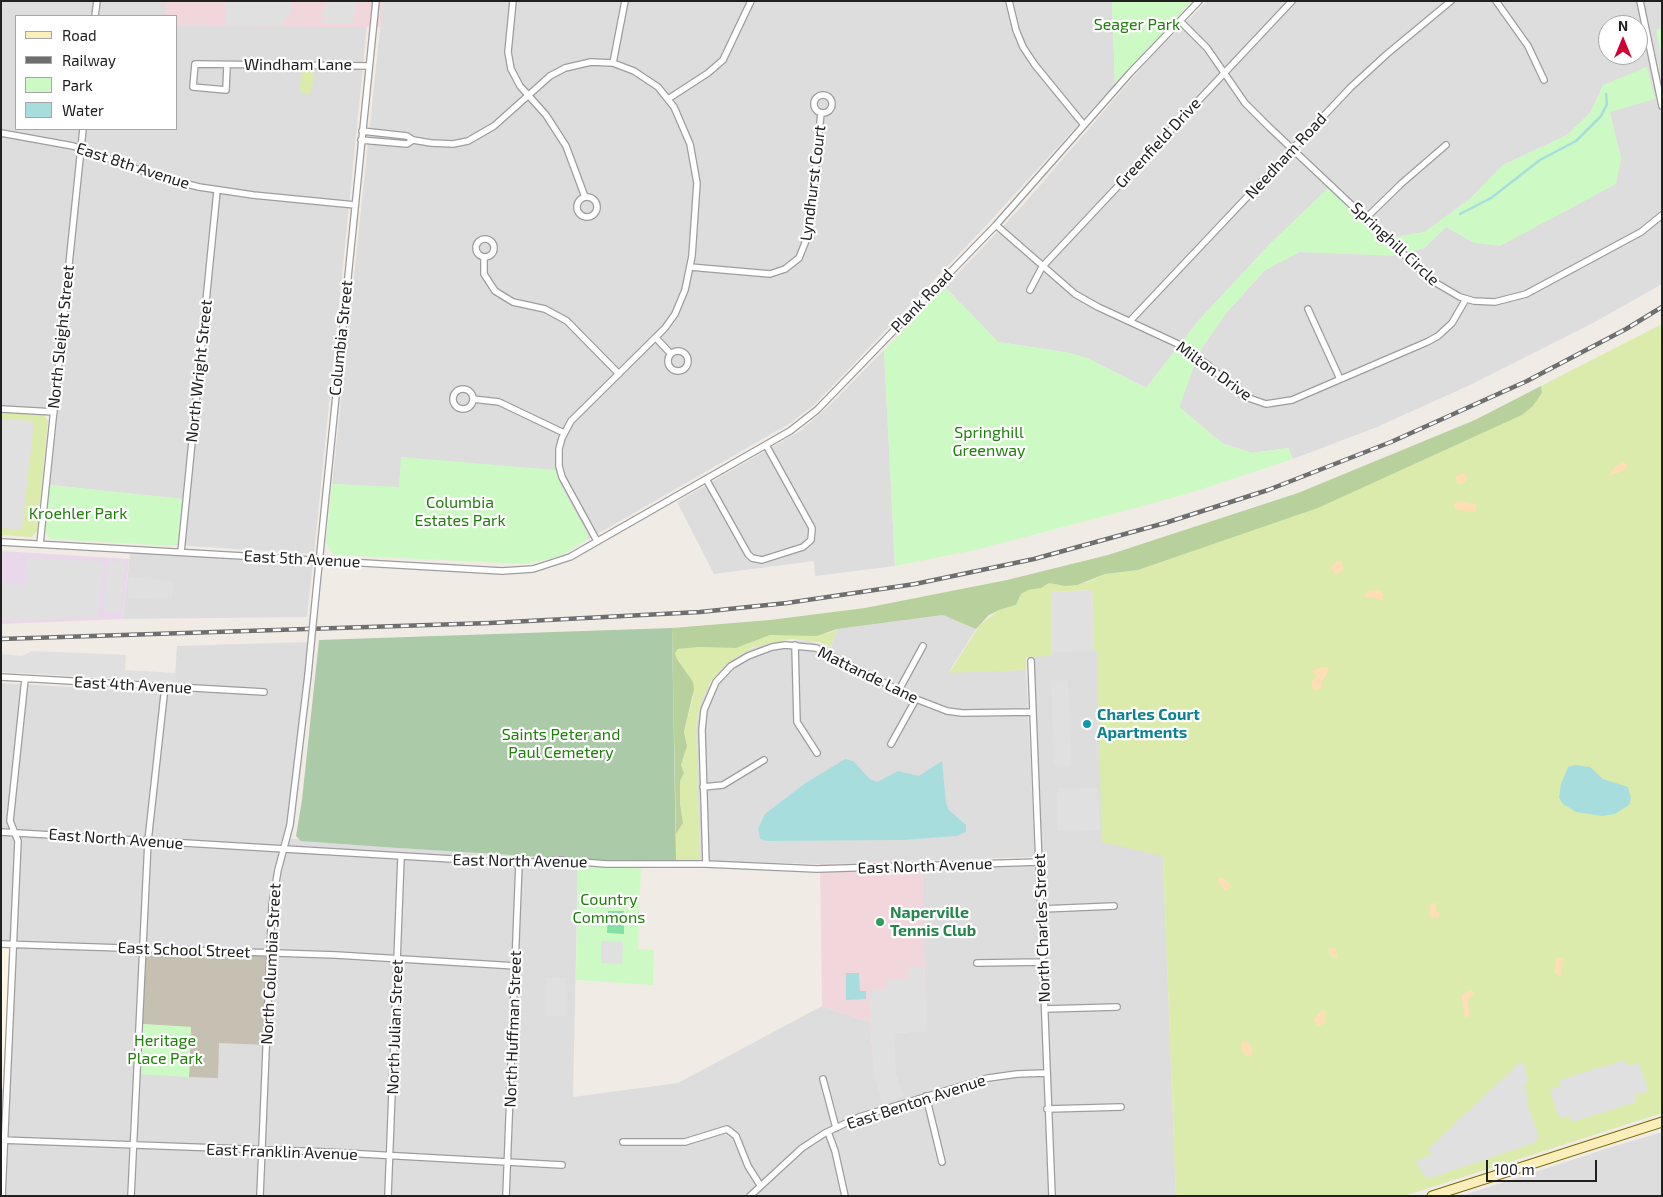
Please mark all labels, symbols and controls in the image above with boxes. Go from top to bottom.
legend [15,15,178,130]
park label: Seager Park [1094,15,1180,35]
north arrow [1598,15,1648,65]
text: N [1618,17,1628,34]
text: Road [62,26,97,44]
text: Railway [62,51,116,69]
street label: Windham Lane [244,55,352,75]
text: Park [62,76,93,94]
street label: Greenfield Drive [1111,94,1205,192]
text: Water [62,101,104,119]
street label: Needham Road [1241,109,1331,203]
street label: Lyndhurst Court [796,124,830,242]
street label: East 8th Avenue [74,139,192,193]
street label: Springhill Circle [1347,198,1443,290]
street label: North Sleight Street [44,264,78,410]
street label: Plank Road [887,265,957,337]
street label: Columbia Street [325,279,357,397]
street label: North Wright Street [182,299,216,443]
street label: Milton Drive [1172,337,1256,405]
park label: Springhill Greenway [952,423,1026,461]
park label: Columbia Estates Park [414,493,506,531]
park label: Kroehler Park [29,504,127,524]
street label: East 5th Avenue [243,546,361,572]
street label: Mattande Lane [815,642,921,708]
street label: East 4th Avenue [74,672,192,698]
place label: Charles Court Apartments [1097,705,1200,743]
marker: Charles Court Apartments [1081,718,1093,730]
park label: Saints Peter and Paul Cemetery [502,725,620,763]
street label: East North Avenue [48,825,184,853]
street label: East North Avenue [452,850,588,872]
street label: North Charles Street [1030,853,1054,1003]
street label: East North Avenue [857,854,993,878]
street label: North Columbia Street [257,883,285,1045]
park label: Country Commons [573,890,645,928]
place label: Naperville Tennis Club [890,903,976,941]
marker: Naperville Tennis Club [874,916,886,928]
street label: East School Street [117,938,251,962]
street label: North Huffman Street [501,950,525,1108]
street label: North Julian Street [383,959,407,1095]
park label: Heritage Place Park [127,1031,203,1069]
street label: East Benton Avenue [844,1070,988,1134]
street label: East Franklin Avenue [206,1140,358,1164]
scale bar [1488,1150,1599,1182]
text: 100 m [1494,1160,1535,1178]

